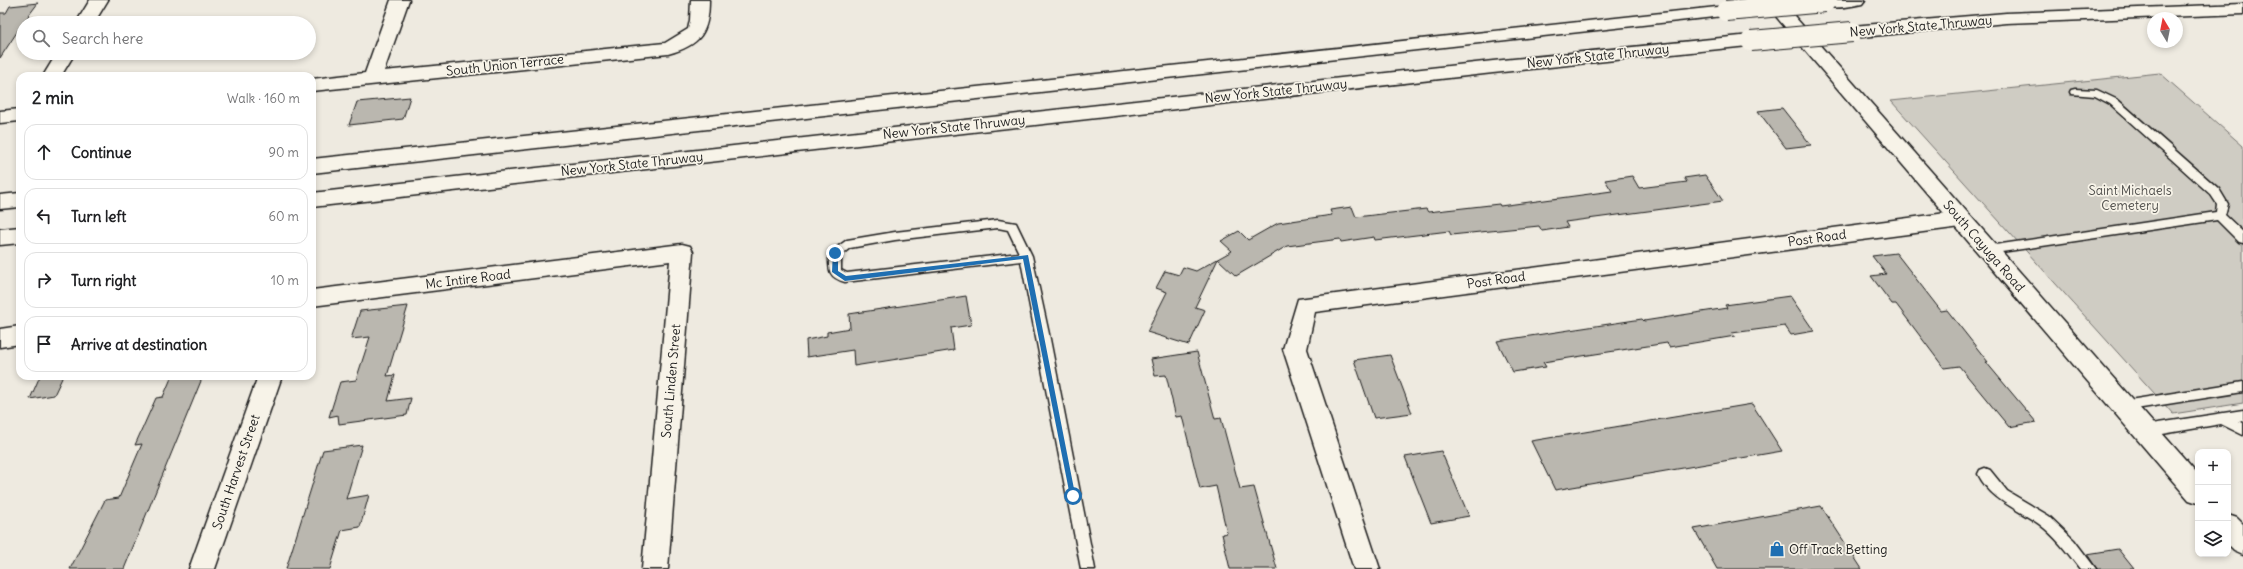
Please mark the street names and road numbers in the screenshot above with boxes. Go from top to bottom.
street label: New York State Thruway [1849,11,1993,41]
street label: New York State Thruway [1526,40,1670,72]
street label: South Union Terrace [445,50,565,80]
street label: New York State Thruway [1204,75,1348,107]
street label: New York State Thruway [882,111,1026,143]
street label: New York State Thruway [560,148,704,180]
street label: South Cayuga Road [1940,197,2029,296]
street label: Post Road [1787,225,1848,251]
street label: Mc Intire Road [424,265,512,293]
street label: Post Road [1466,267,1527,293]
street label: South Linden Street [658,323,685,439]
street label: South Harvest Street [208,412,264,532]

